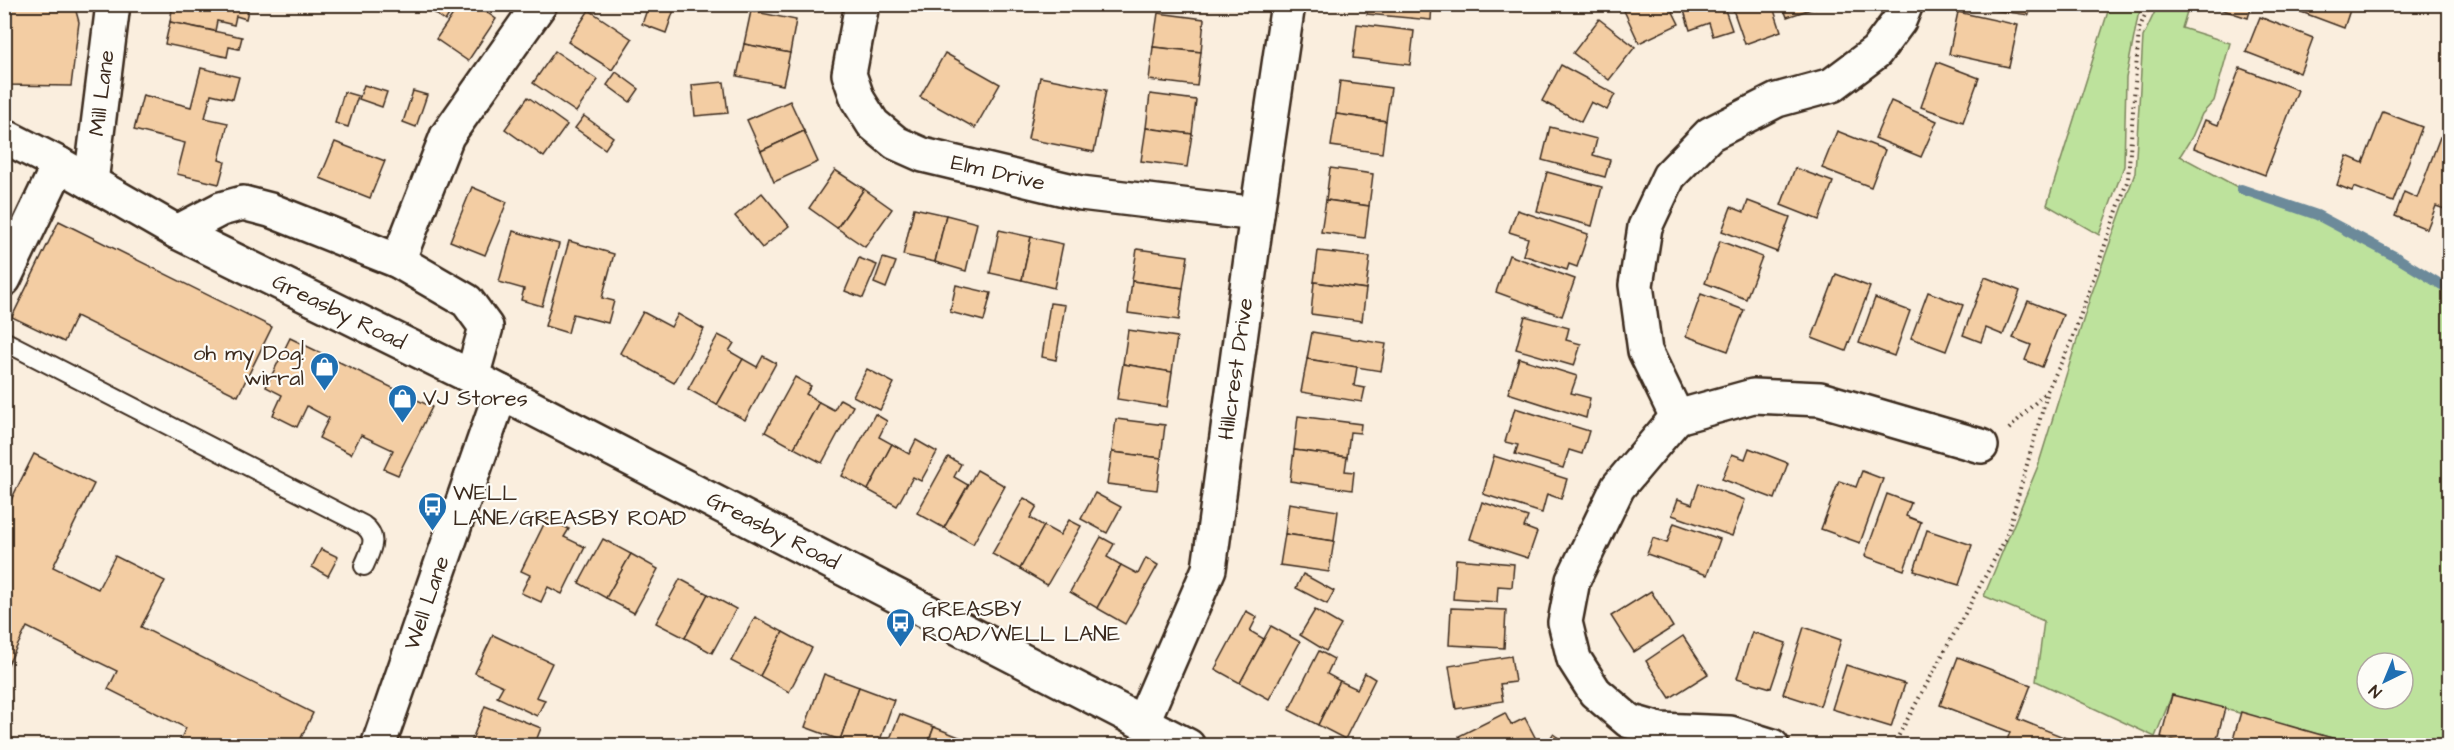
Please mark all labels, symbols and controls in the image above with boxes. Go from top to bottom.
street label: Mill Lane [81,48,123,138]
street label: Elm Drive [948,147,1048,199]
street label: Greasby Road [266,266,411,359]
street label: Hillcrest Drive [1211,296,1261,442]
place label: oh my Dog! wirral [193,338,304,394]
shop icon: oh my Dog! wirral [309,350,341,392]
shop icon: VJ Stores [386,382,418,424]
place label: VJ Stores [423,383,528,414]
place label: WELL LANE/GREASBY ROAD [453,478,686,534]
street label: Greasby Road [701,484,845,579]
bus stop icon: WELL LANE/GREASBY ROAD [416,490,448,532]
street label: Well Lane [396,552,458,654]
place label: GREASBY ROAD/WELL LANE [922,594,1120,650]
bus stop icon: GREASBY ROAD/WELL LANE [885,606,917,648]
north arrow [2355,651,2415,711]
text: N [2364,680,2387,703]

